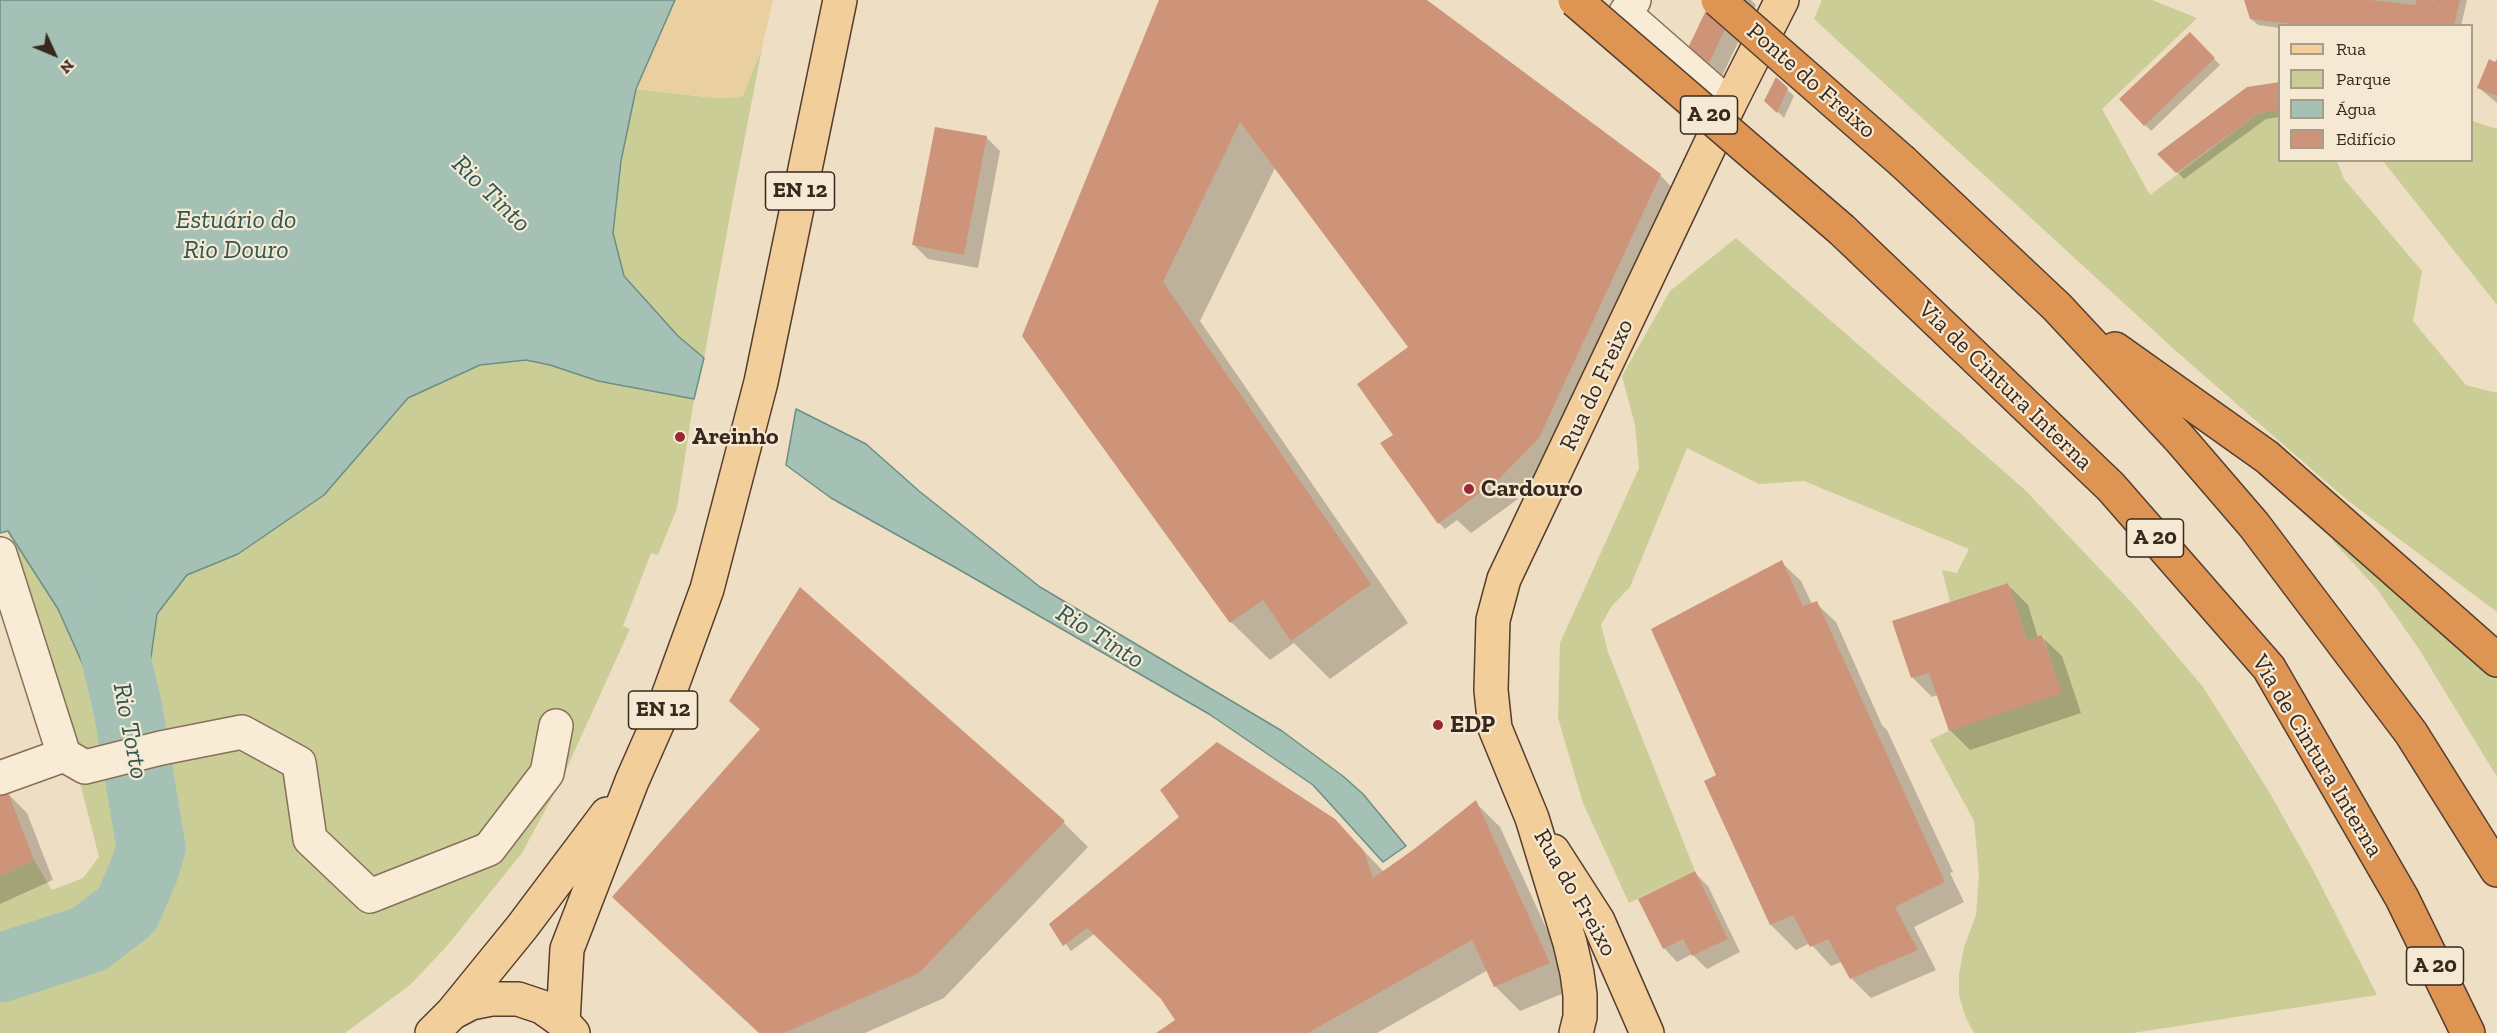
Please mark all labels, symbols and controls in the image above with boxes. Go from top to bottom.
street label: Ponte do Freixo [1741,17,1881,145]
north arrow [24,24,84,84]
legend [2278,24,2473,162]
text: Rua [2336,38,2366,60]
text: N [56,56,78,78]
text: Parque [2336,68,2391,90]
road number: A 20 [1680,96,1738,134]
text: Água [2336,98,2376,120]
text: Edifício [2336,128,2396,150]
water label: Rio Tinto [445,149,537,239]
road number: EN 12 [766,172,834,210]
water label: Estuário do Rio Douro [176,205,296,266]
street label: Via de Cintura Interna [1912,295,2098,477]
street label: Rua do Freixo [1554,315,1640,455]
place label: Areinho [692,423,779,451]
marker: Areinho [673,430,687,444]
place label: Cardouro [1481,475,1583,503]
marker: Cardouro [1462,482,1476,496]
road number: A 20 [2126,519,2184,557]
water label: Rio Tinto [1050,598,1150,676]
street label: Via de Cintura Interna [2245,649,2389,863]
water label: Rio Torto [105,680,155,782]
road number: EN 12 [628,691,698,729]
place label: EDP [1450,711,1495,739]
marker: EDP [1431,718,1445,732]
street label: Rua do Freixo [1527,824,1623,962]
road number: A 20 [2406,947,2464,985]

